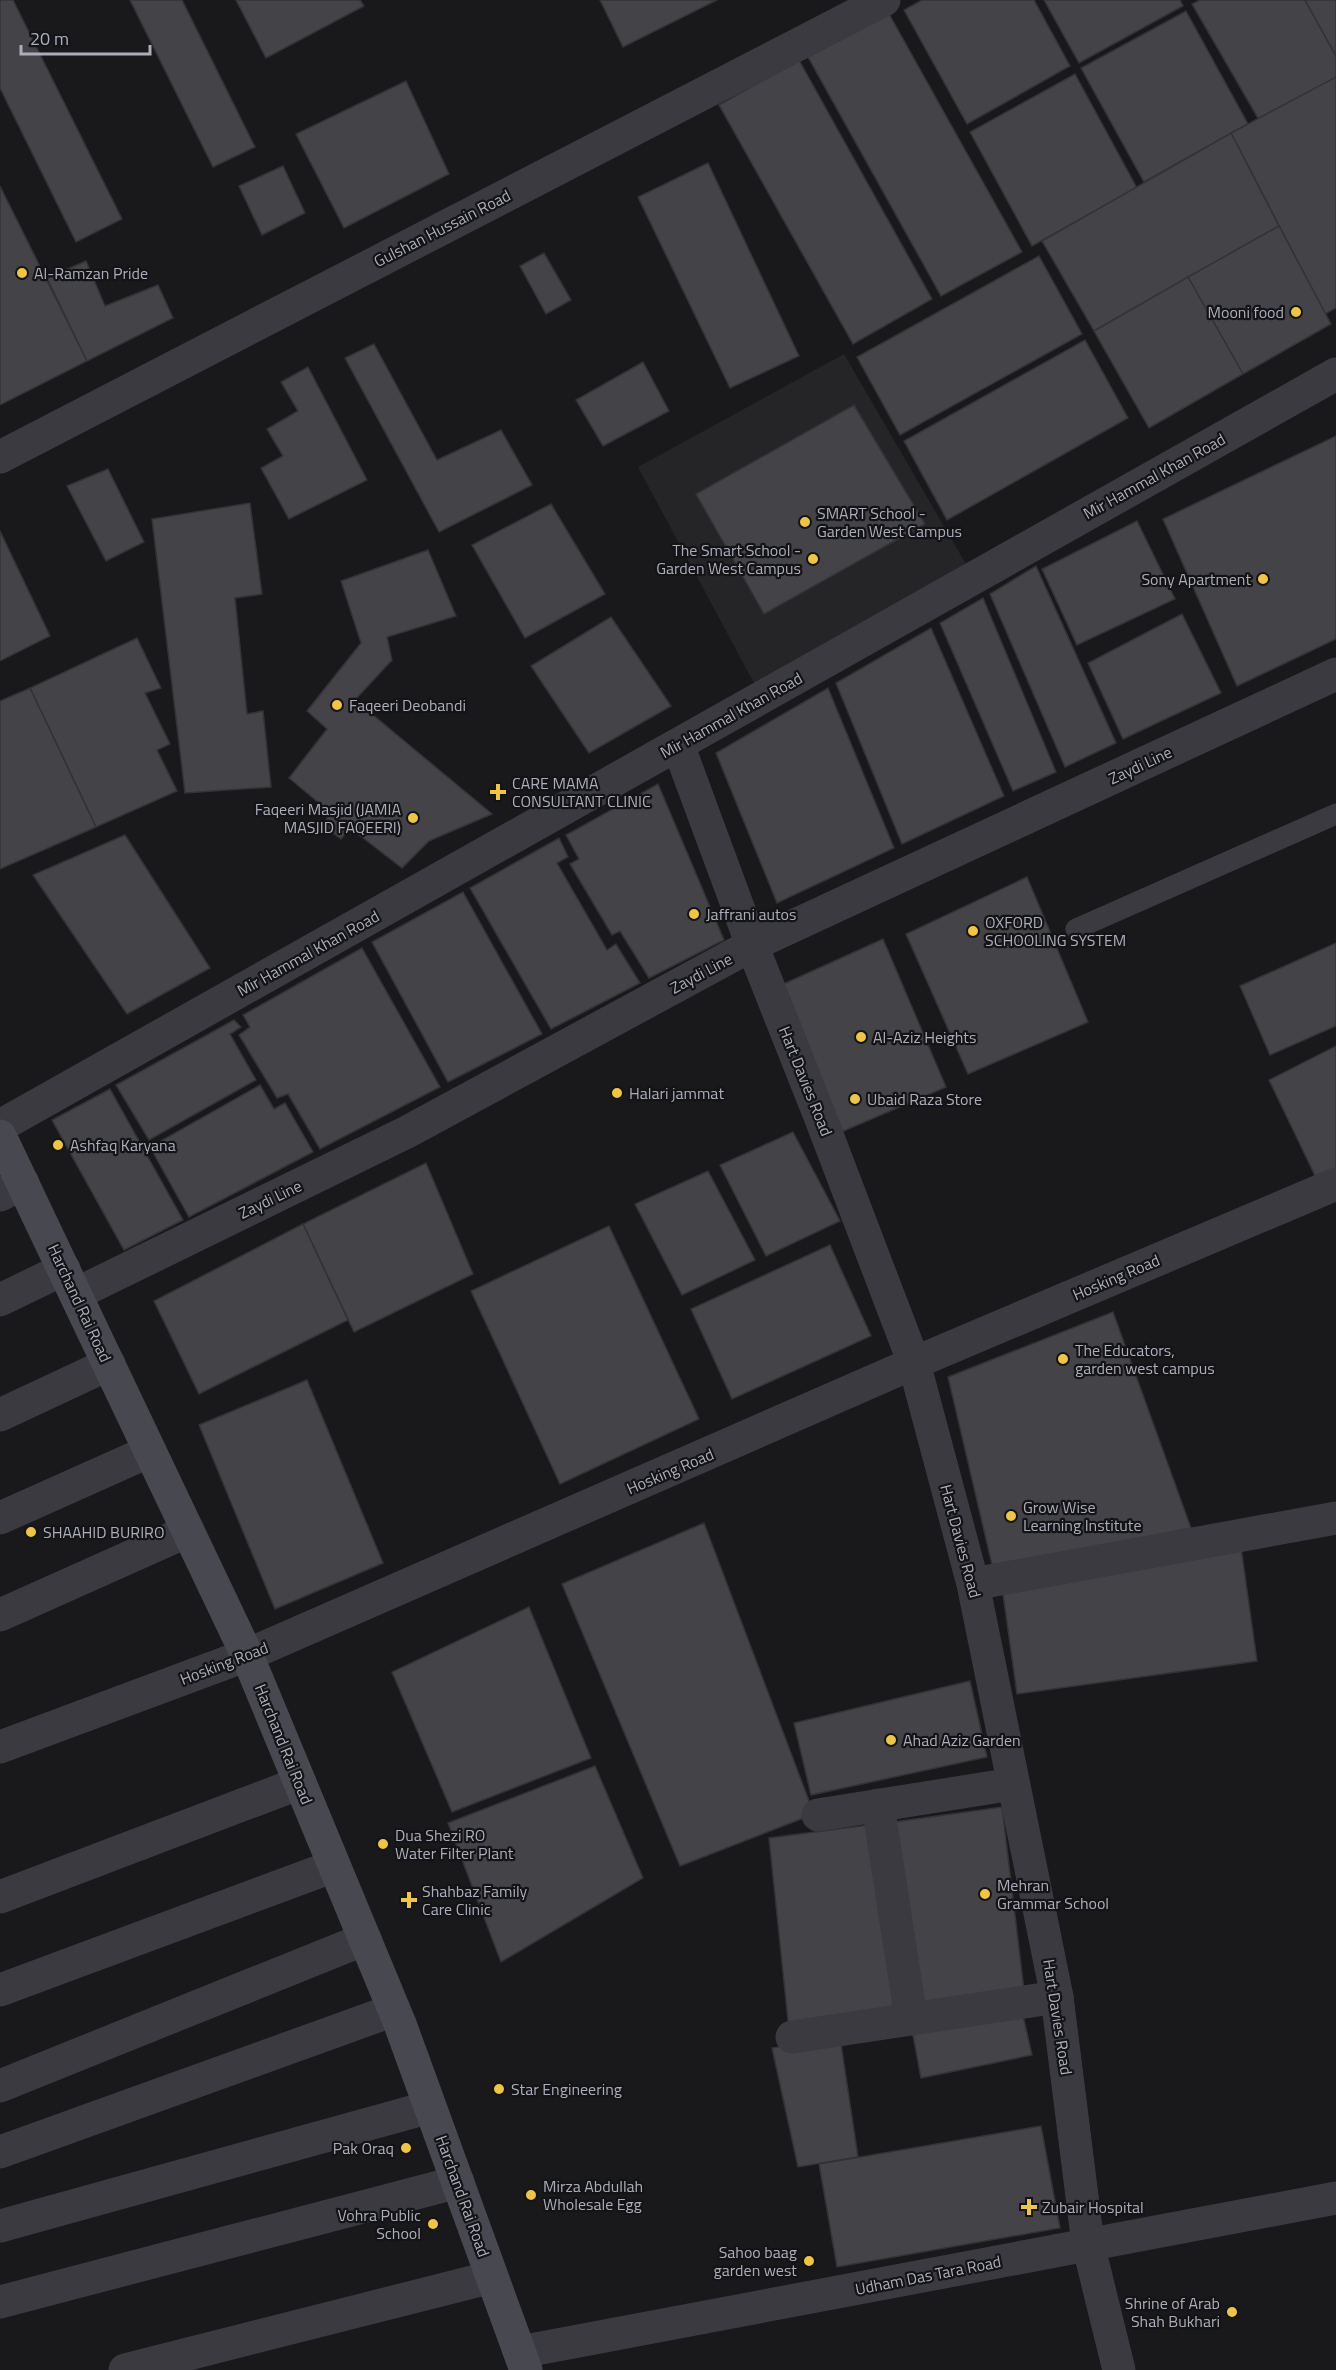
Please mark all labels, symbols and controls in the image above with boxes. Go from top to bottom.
scale bar [21,18,150,56]
text: 20 m [30,25,69,52]
street label: Gulshan Hussain Road [369,183,515,273]
place label: Al-Ramzan Pride [34,261,148,285]
marker: Al-Ramzan Pride [15,266,29,280]
place label: Mooni food [1208,300,1284,324]
marker: Mooni food [1289,305,1303,319]
street label: Mir Hammal Khan Road [1079,427,1229,525]
place label: SMART School - Garden West Campus [817,501,962,543]
marker: SMART School - Garden West Campus [798,515,812,529]
place label: The Smart School - Garden West Campus [656,538,801,580]
marker: The Smart School - Garden West Campus [806,552,820,566]
place label: Sony Apartment [1141,567,1251,591]
marker: Sony Apartment [1256,572,1270,586]
street label: Mir Hammal Khan Road [656,666,806,764]
place label: Faqeeri Deobandi [349,693,466,717]
marker: Faqeeri Deobandi [330,698,344,712]
street label: Zaydi Line [1104,740,1176,790]
place label: CARE MAMA CONSULTANT CLINIC [512,771,651,813]
marker: CARE MAMA CONSULTANT CLINIC [489,783,507,801]
place label: Faqeeri Masjid (JAMIA MASJID FAQEERI) [255,797,401,839]
marker: Faqeeri Masjid (JAMIA MASJID FAQEERI) [406,811,420,825]
place label: Jaffrani autos [706,902,796,926]
street label: Mir Hammal Khan Road [233,904,383,1002]
marker: Jaffrani autos [687,907,701,921]
place label: OXFORD SCHOOLING SYSTEM [985,910,1126,952]
marker: OXFORD SCHOOLING SYSTEM [966,924,980,938]
street label: Zaydi Line [666,947,736,999]
street label: Hart Davies Road [773,1022,839,1140]
place label: Al-Aziz Heights [873,1025,976,1049]
marker: Al-Aziz Heights [854,1030,868,1044]
place label: Halari jammat [629,1081,724,1105]
marker: Halari jammat [610,1086,624,1100]
place label: Ubaid Raza Store [867,1087,982,1111]
marker: Ubaid Raza Store [848,1092,862,1106]
place label: Ashfaq Karyana [70,1133,176,1157]
marker: Ashfaq Karyana [51,1138,65,1152]
street label: Zaydi Line [234,1173,306,1225]
street label: Harchand Rai Road [42,1240,118,1366]
street label: Hosking Road [1069,1248,1163,1306]
place label: The Educators, garden west campus [1075,1338,1215,1380]
marker: The Educators, garden west campus [1056,1352,1070,1366]
street label: Hosking Road [623,1442,717,1500]
street label: Hart Davies Road [934,1482,988,1600]
place label: Grow Wise Learning Institute [1023,1495,1142,1537]
marker: Grow Wise Learning Institute [1004,1509,1018,1523]
place label: SHAAHID BURIRO [43,1520,165,1544]
marker: SHAAHID BURIRO [24,1525,38,1539]
street label: Hosking Road [176,1635,272,1691]
street label: Harchand Rai Road [249,1680,319,1808]
place label: Ahad Aziz Garden [903,1728,1021,1752]
marker: Ahad Aziz Garden [884,1733,898,1747]
place label: Dua Shezi RO Water Filter Plant [395,1823,514,1865]
marker: Dua Shezi RO Water Filter Plant [376,1837,390,1851]
place label: Mehran Grammar School [997,1873,1109,1915]
place label: Shahbaz Family Care Clinic [422,1879,528,1921]
marker: Mehran Grammar School [978,1887,992,1901]
marker: Shahbaz Family Care Clinic [400,1891,418,1909]
street label: Hart Davies Road [1037,1958,1079,2076]
place label: Star Engineering [511,2077,622,2101]
marker: Star Engineering [492,2082,506,2096]
street label: Harchand Rai Road [430,2132,496,2260]
place label: Pak Oraq [333,2136,394,2160]
marker: Pak Oraq [399,2141,413,2155]
place label: Mirza Abdullah Wholesale Egg [543,2174,643,2216]
marker: Mirza Abdullah Wholesale Egg [524,2188,538,2202]
place label: Zubair Hospital [1042,2195,1144,2219]
marker: Zubair Hospital [1020,2198,1038,2216]
place label: Vohra Public School [338,2203,421,2245]
marker: Vohra Public School [426,2217,440,2231]
place label: Sahoo baag garden west [714,2240,797,2282]
street label: Udham Das Tara Road [853,2249,1003,2301]
marker: Sahoo baag garden west [802,2254,816,2268]
place label: Shrine of Arab Shah Bukhari [1125,2291,1220,2333]
marker: Shrine of Arab Shah Bukhari [1225,2305,1239,2319]

